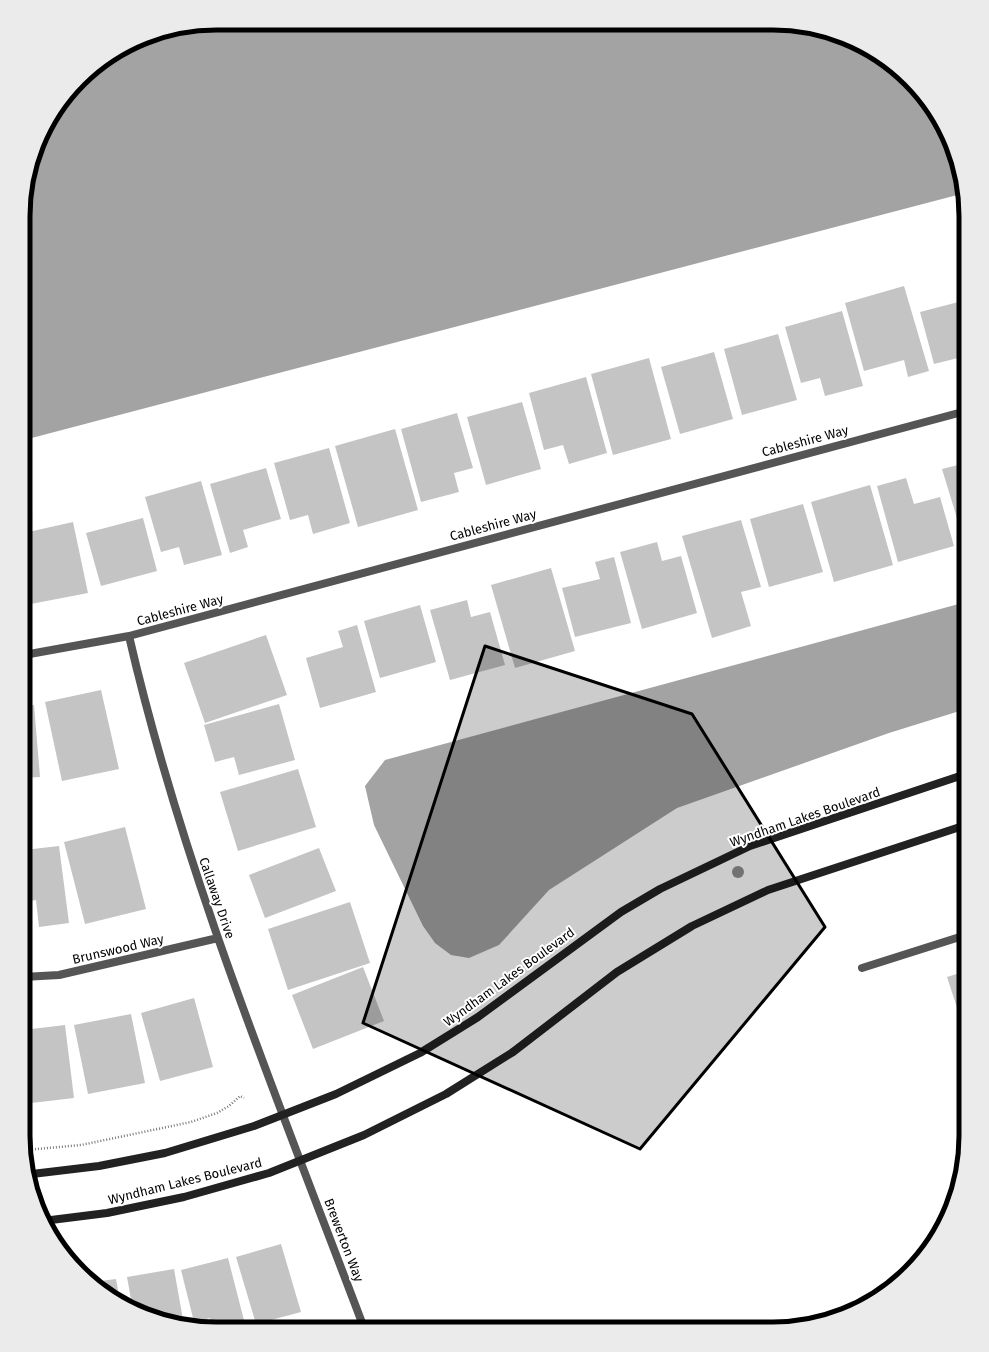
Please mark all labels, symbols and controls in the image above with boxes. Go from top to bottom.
street label: Cableshire Way [760,422,850,460]
street label: Cableshire Way [448,506,538,544]
street label: Cableshire Way [135,591,225,629]
street label: Wyndham Lakes Boulevard [728,784,882,850]
street label: Callaway Drive [196,855,238,941]
street label: Wyndham Lakes Boulevard [441,925,577,1029]
street label: Brunswood Way [71,931,166,967]
street label: Wyndham Lakes Boulevard [107,1155,263,1207]
street label: Brewerton Way [321,1196,367,1284]

